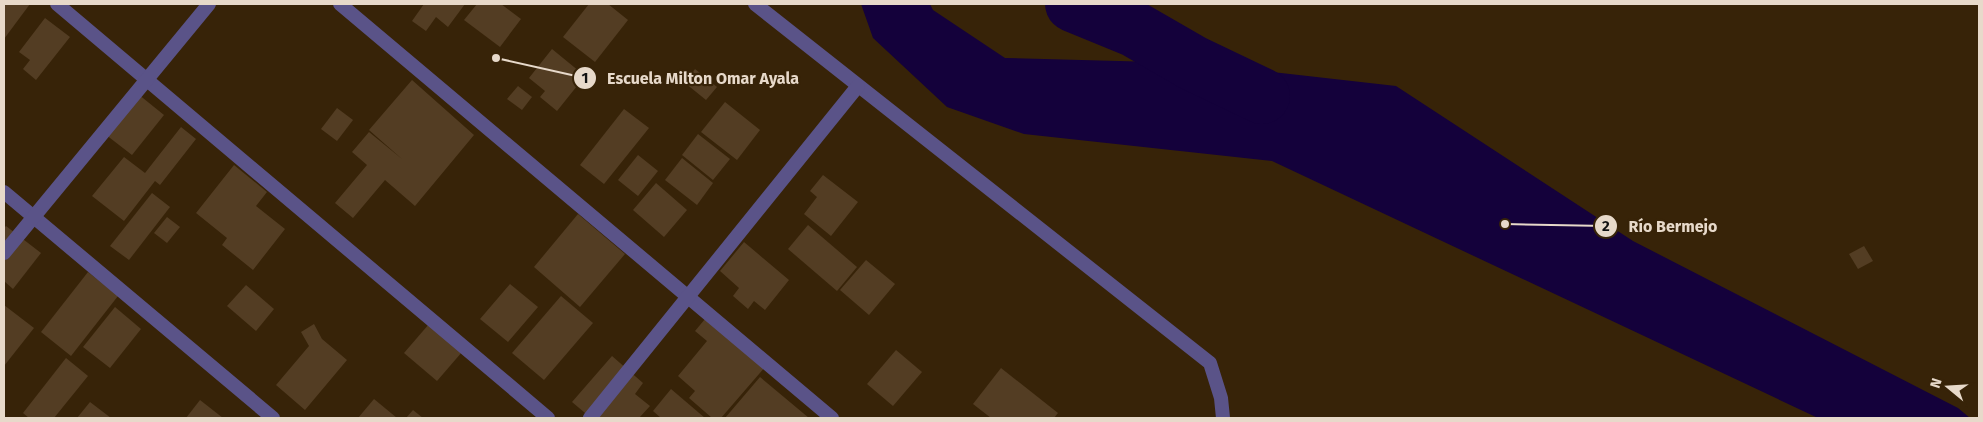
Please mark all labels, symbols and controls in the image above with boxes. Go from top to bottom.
callout: Escuela Milton Omar Ayala [572,63,809,94]
text: 1 [582,69,588,87]
text: Escuela Milton Omar Ayala [607,69,799,88]
callout: Río Bermejo [1593,211,1727,242]
text: 2 [1602,217,1610,235]
text: Río Bermejo [1629,217,1717,236]
north arrow [1923,362,1973,412]
text: N [1927,376,1946,390]

